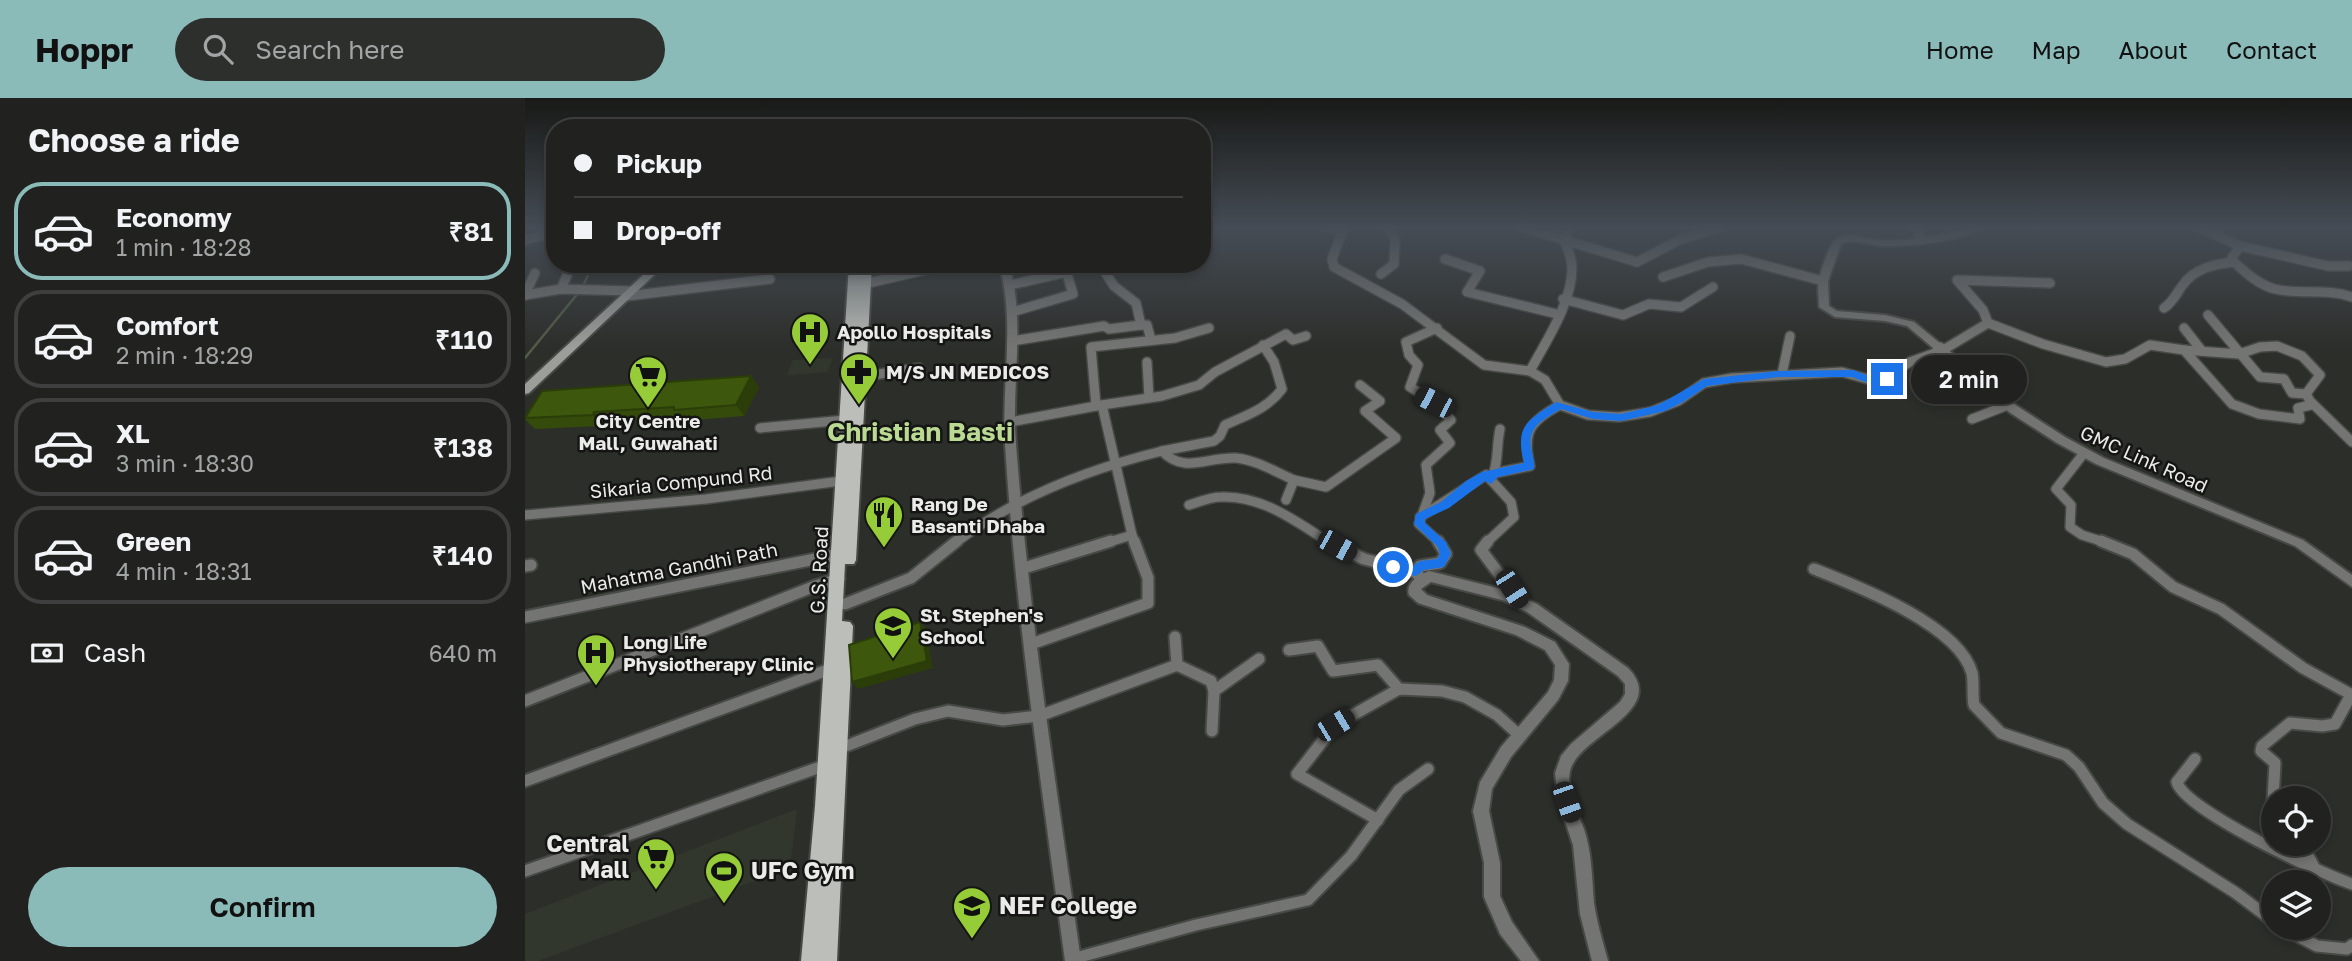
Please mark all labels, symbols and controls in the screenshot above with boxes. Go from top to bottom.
search box [175,18,665,81]
text: Hoppr [35,30,133,69]
icon: search [199,30,237,68]
text: Search here [255,34,404,65]
text: Home [1926,35,1994,64]
text: Map [2032,35,2081,64]
text: About [2119,35,2188,64]
text: Contact [2226,35,2317,64]
text: Choose a ride [28,121,240,159]
text: Pickup [616,148,702,179]
icon: car [32,200,95,263]
text: Economy [116,202,232,233]
text: Drop-off [616,215,721,246]
text: ₹81 [449,216,493,247]
text: 1 min · 18:28 [116,233,251,261]
icon: car [32,308,95,371]
text: Comfort [116,310,219,341]
hospital icon: Apollo Hospitals [789,311,831,366]
place label: Apollo Hospitals [837,320,992,343]
text: ₹110 [435,324,493,355]
text: 2 min · 18:29 [116,341,254,369]
pharmacy icon: M/S JN MEDICOS [838,351,880,406]
supermarket icon: City Centre Mall, Guwahati [627,354,669,409]
callout: 2 min [1911,354,2027,404]
place label: M/S JN MEDICOS [886,360,1049,383]
route end [1871,363,1903,395]
text: 2 min [1939,365,1999,393]
car [1411,383,1458,421]
place label: City Centre Mall, Guwahati [578,409,718,454]
icon: car [32,416,95,479]
district label: Christian Basti [827,416,1013,447]
text: XL [116,418,150,449]
street label: GMC Link Road [2077,420,2211,497]
text: ₹138 [433,432,493,463]
text: 3 min · 18:30 [116,449,254,477]
street label: Sikaria Compund Rd [589,460,773,503]
place label: Rang De Basanti Dhaba [911,492,1045,537]
restaurant icon: Rang De Basanti Dhaba [863,494,905,549]
icon: car [32,524,95,587]
text: Green [116,526,191,557]
street label: G.S. Road [805,526,832,614]
car [1314,527,1361,565]
street label: Mahatma Gandhi Path [578,537,779,598]
text: ₹140 [432,540,493,571]
route start [1377,551,1409,583]
text: 4 min · 18:31 [116,557,252,585]
car [1492,566,1533,612]
place label: St. Stephen's School [920,603,1044,648]
school or university icon: St. Stephen's School [872,605,914,660]
place label: Long Life Physiotherapy Clinic [623,630,814,675]
hospital icon: Long Life Physiotherapy Clinic [575,632,617,687]
icon: cash [28,634,66,672]
text: Cash [84,637,146,668]
text: 640 m [429,639,497,667]
car [1312,705,1359,745]
car [1551,779,1584,825]
map controls [2261,786,2331,940]
button: locate [2261,786,2331,856]
place label: Central Mall [546,829,629,883]
supermarket icon: Central Mall [635,836,677,891]
sports icon: UFC Gym [703,850,745,905]
place label: UFC Gym [751,856,854,884]
button: Confirm [28,867,497,947]
button: layers [2261,870,2331,940]
school or university icon: NEF College [951,885,993,940]
place label: NEF College [999,891,1137,919]

